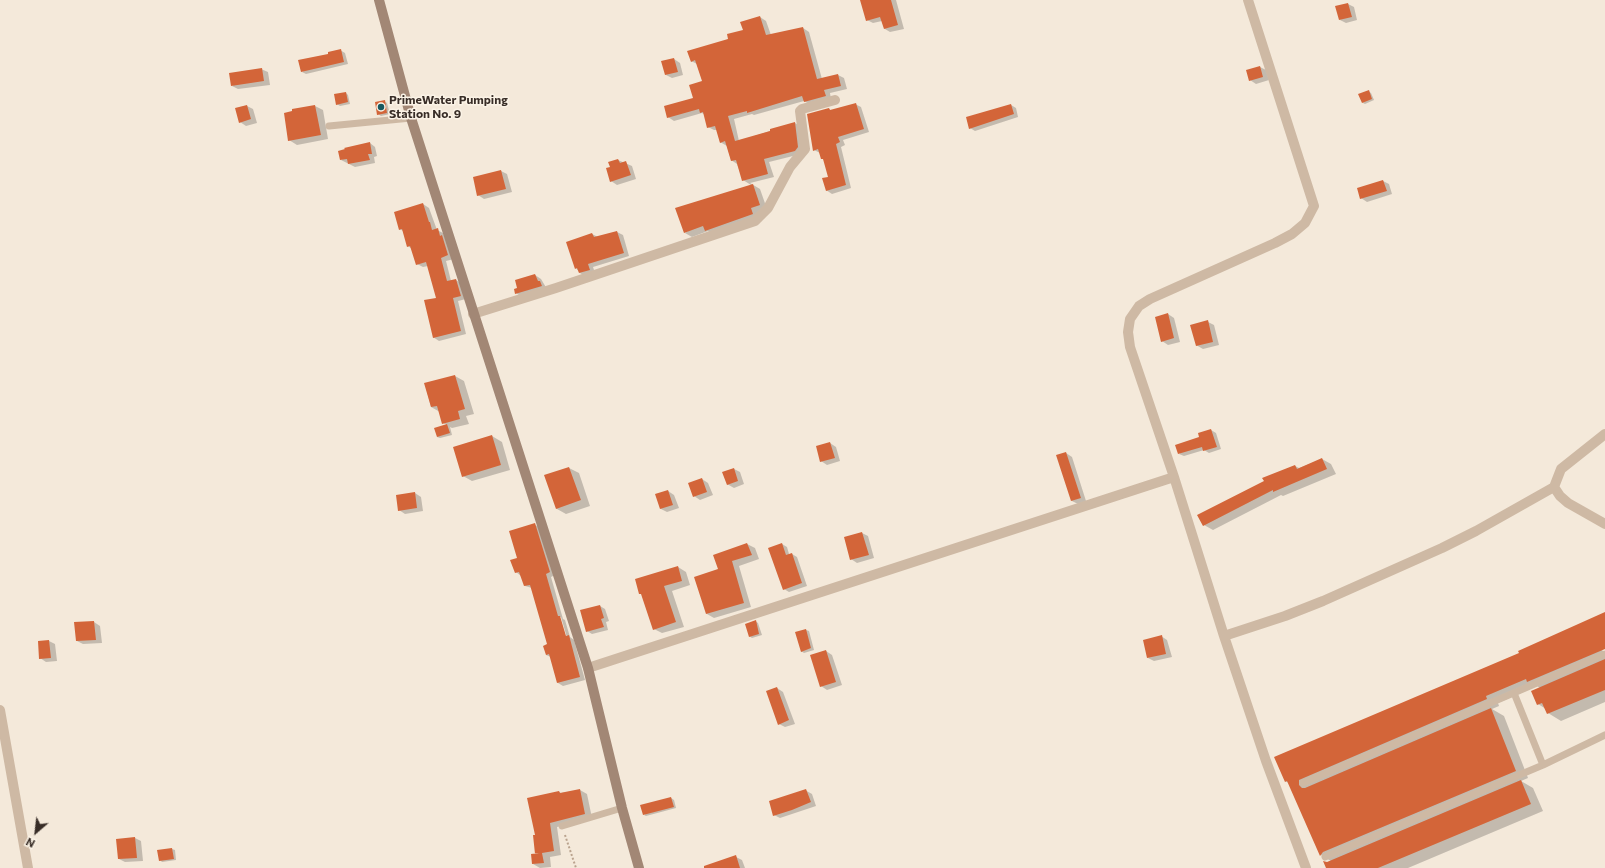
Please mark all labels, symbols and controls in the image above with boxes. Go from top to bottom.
place label: PrimeWater Pumping Station No. 9 [389,93,508,121]
marker: PrimeWater Pumping Station No. 9 [376,102,386,112]
north arrow [16,812,56,852]
text: N [23,835,37,851]

